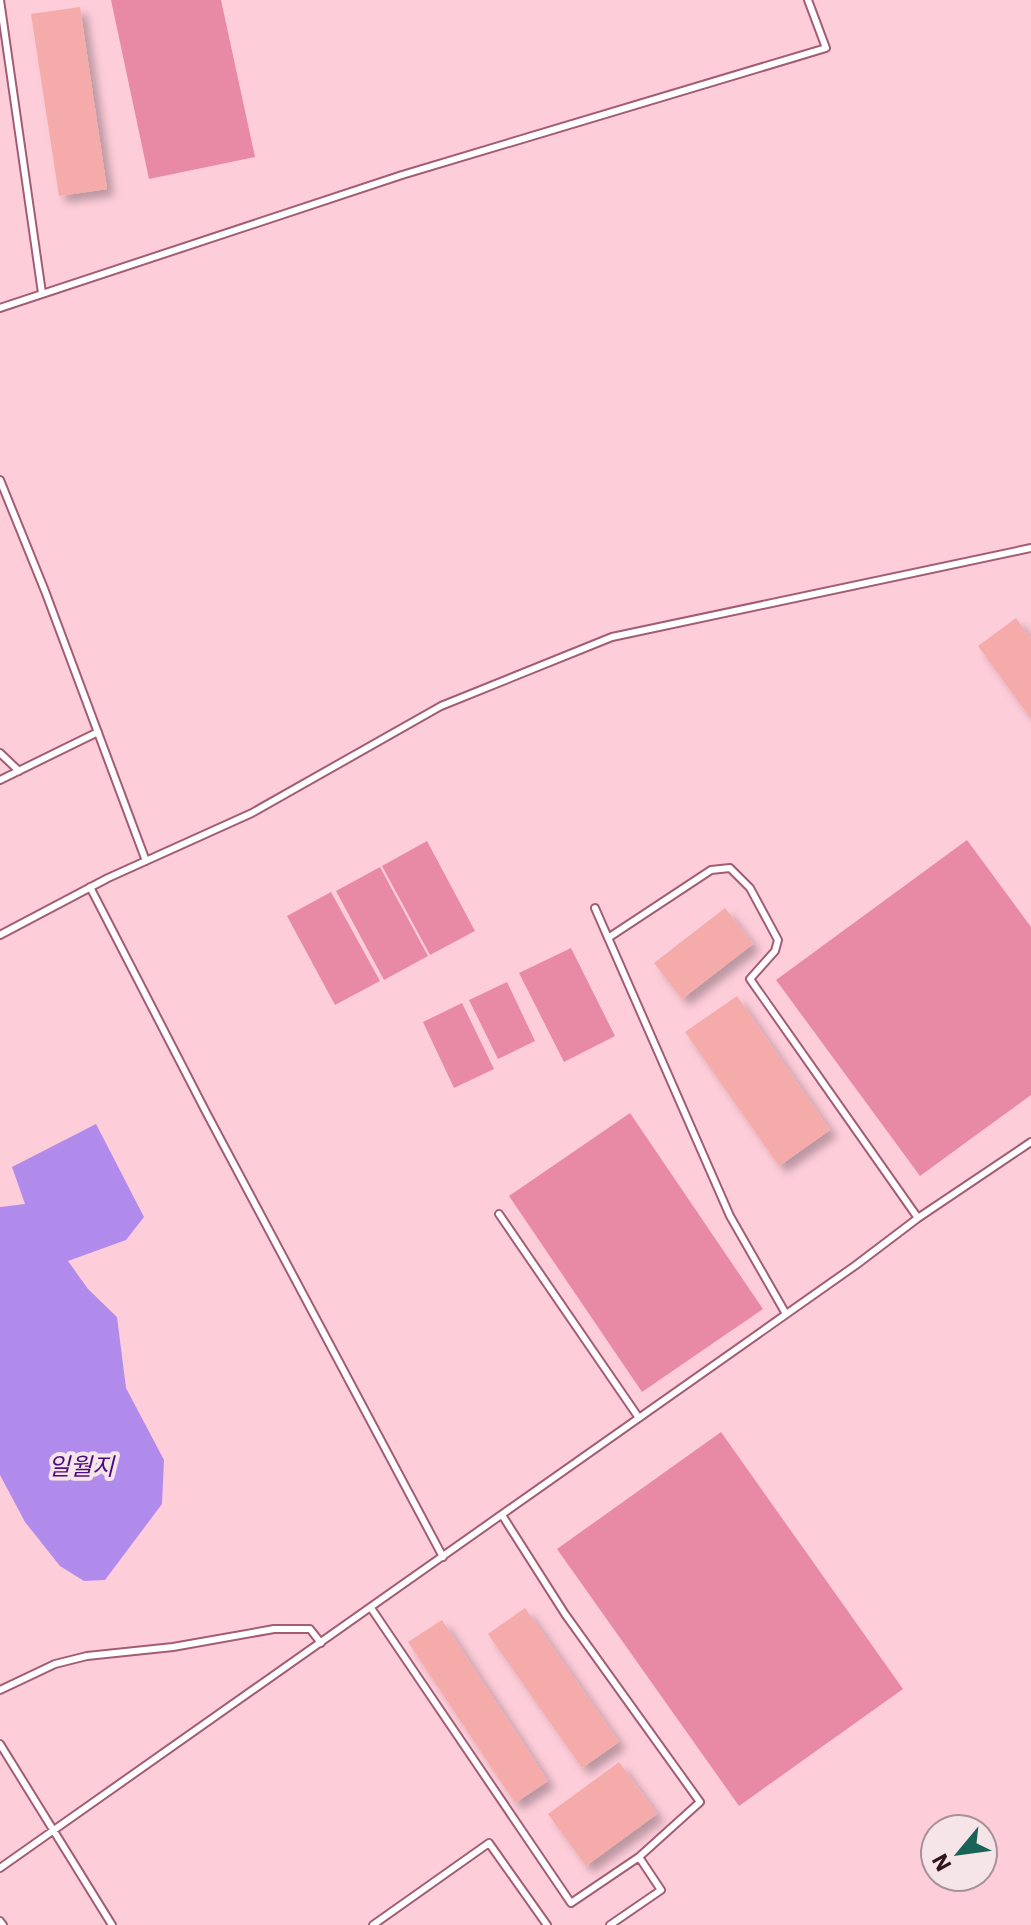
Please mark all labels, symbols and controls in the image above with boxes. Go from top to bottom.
water label: 일월지 [48,1450,116,1482]
north arrow [919,1813,999,1893]
text: N [925,1849,958,1877]

